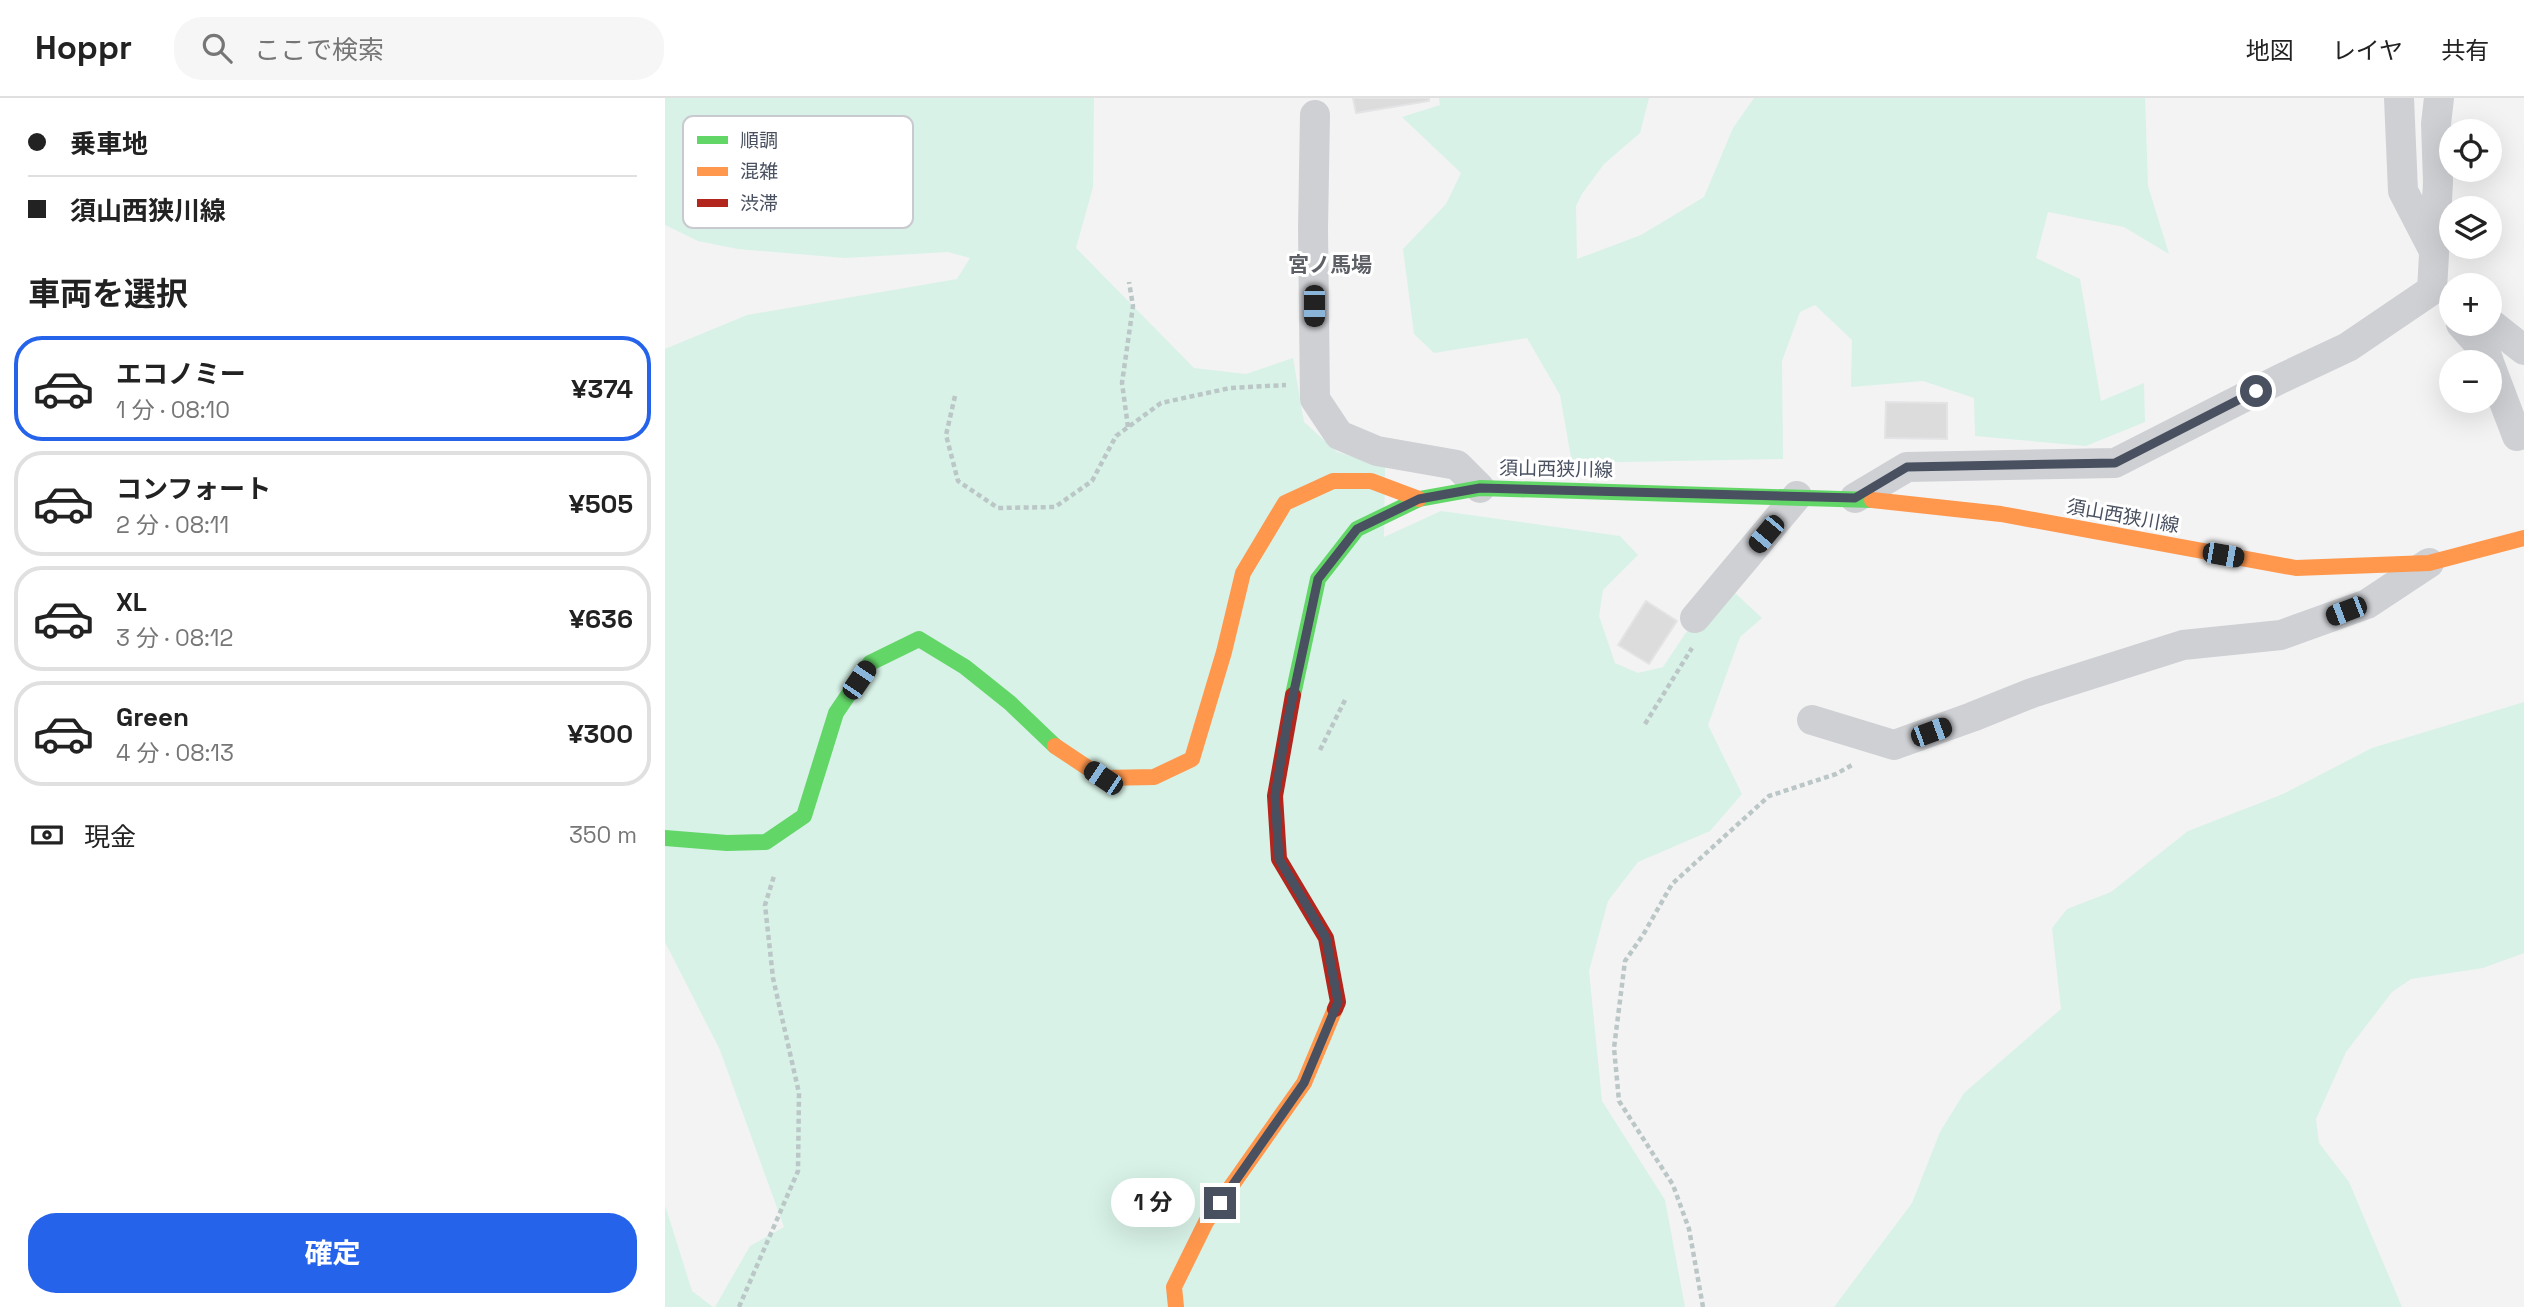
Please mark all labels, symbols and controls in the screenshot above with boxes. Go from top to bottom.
search box [174,17,664,80]
text: Hoppr [35,27,132,69]
icon: search [198,29,236,67]
text: ここで検索 [254,33,384,67]
text: 地図 [2246,35,2294,66]
text: レイヤ [2332,35,2403,66]
text: 共有 [2441,35,2489,66]
legend [683,116,913,228]
map controls [2439,119,2502,413]
button: locate [2439,119,2502,182]
text: 乗車地 [70,127,148,161]
text: 順調 [740,128,778,153]
text: 混雑 [740,159,778,184]
text: 渋滞 [740,191,778,216]
text: 須山西狭川線 [70,194,226,228]
button: layers [2439,196,2502,259]
district label: 宮ノ馬場 [1288,251,1372,278]
button: + [2439,273,2502,336]
text: 車両を選択 [28,274,188,314]
car [1304,285,1325,327]
button: − [2439,350,2502,413]
icon: car [32,357,95,420]
text: エコノミー [116,357,246,391]
text: ¥374 [571,372,633,406]
route start [2240,375,2272,407]
text: 1 分 · 08:10 [116,395,230,425]
street label: 須山西狭川線 [1499,456,1613,482]
icon: car [32,472,95,535]
text: コンフォート [116,472,271,506]
text: ¥505 [569,487,633,521]
street label: 須山西狭川線 [2065,494,2181,538]
text: 2 分 · 08:11 [116,510,229,540]
car [1745,511,1788,557]
car [2201,541,2246,569]
text: XL [116,585,147,619]
icon: car [32,587,95,650]
car [2323,594,2370,628]
text: ¥636 [569,602,633,636]
text: 3 分 · 08:12 [116,623,233,653]
car [839,657,880,703]
text: Green [116,700,189,734]
icon: car [32,702,95,765]
car [1908,715,1955,749]
text: ¥300 [567,717,633,751]
text: 4 分 · 08:13 [116,738,234,768]
car [1080,758,1127,798]
icon: cash [28,816,66,854]
text: 現金 [84,820,136,854]
text: 350 m [569,820,637,850]
callout: 1 分 [1112,1178,1195,1228]
text: 1 分 [1133,1187,1173,1217]
route end [1204,1187,1236,1219]
button: 確定 [28,1213,637,1293]

